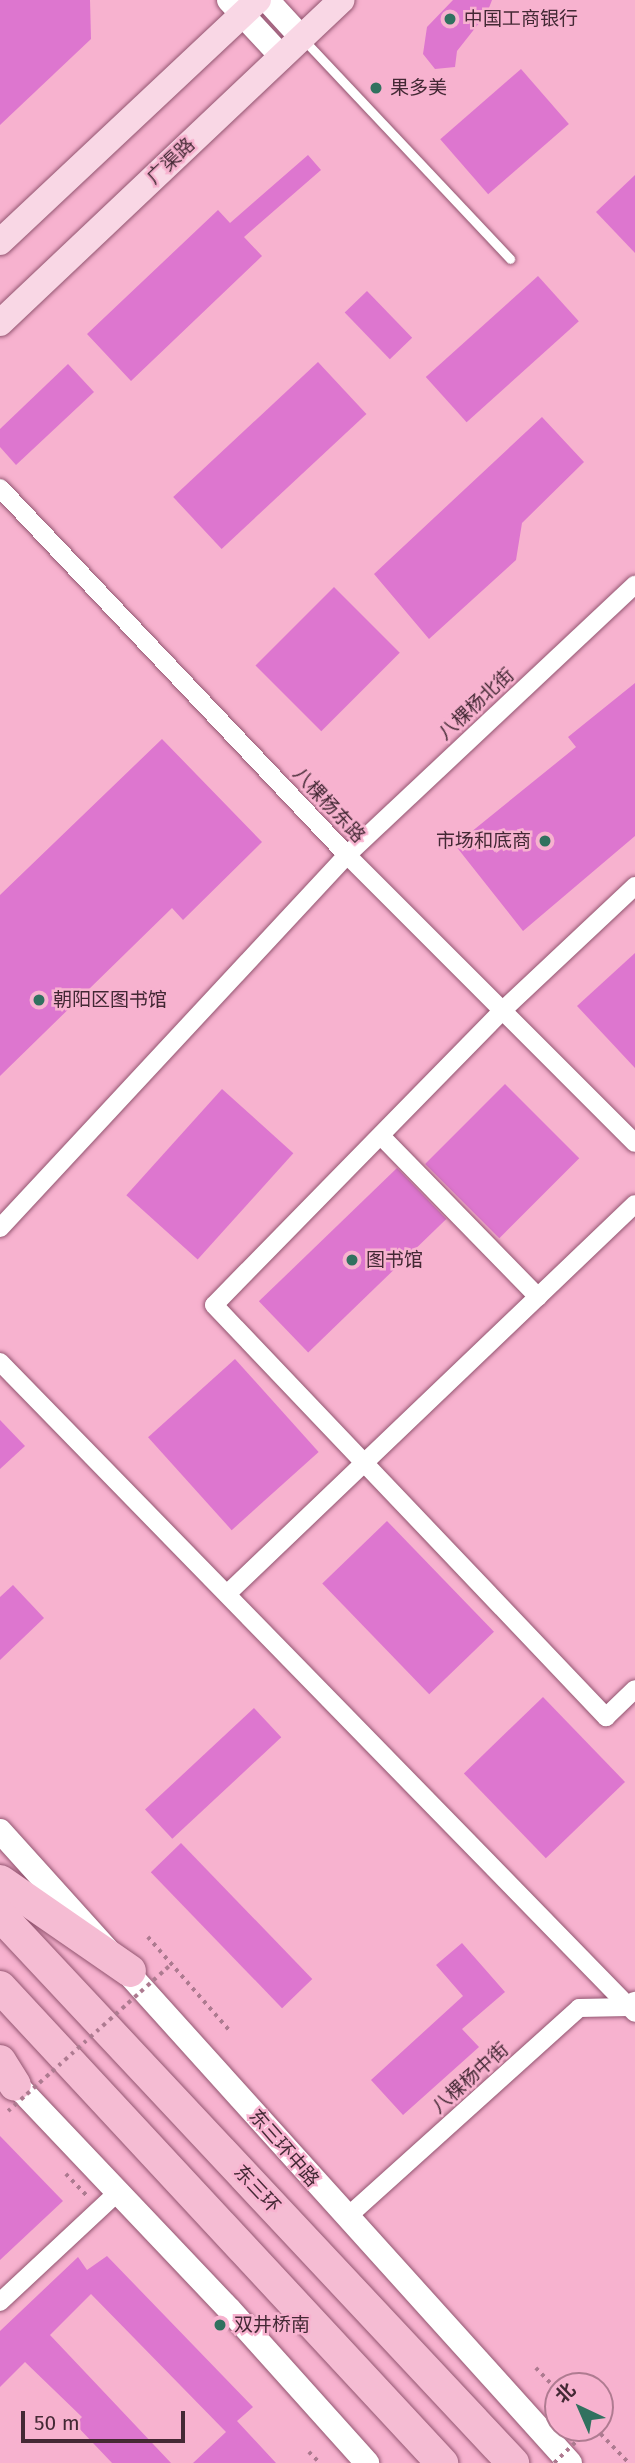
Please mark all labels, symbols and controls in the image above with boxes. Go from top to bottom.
place label: 中国工商银行 [464,8,578,30]
marker: 中国工商银行 [442,11,458,27]
place label: 果多美 [390,77,447,99]
marker: 果多美 [368,80,384,96]
street label: 广渠路 [142,133,200,189]
street label: 八棵杨北街 [433,663,519,745]
street label: 八棵杨东路 [288,762,370,848]
place label: 市场和底商 [436,830,531,852]
marker: 市场和底商 [537,833,553,849]
place label: 朝阳区图书馆 [53,989,167,1011]
marker: 朝阳区图书馆 [31,992,47,1008]
place label: 图书馆 [366,1249,423,1271]
marker: 图书馆 [344,1252,360,1268]
street label: 八棵杨中街 [427,2038,513,2118]
street label: 东三环中路 [244,2105,324,2191]
street label: 东三环 [229,2160,285,2218]
place label: 双井桥南 [234,2314,310,2336]
marker: 双井桥南 [212,2317,228,2333]
north arrow [544,2372,614,2442]
text: 北 [551,2378,580,2408]
scale bar [24,2396,189,2440]
text: 50 m [34,2410,80,2436]

